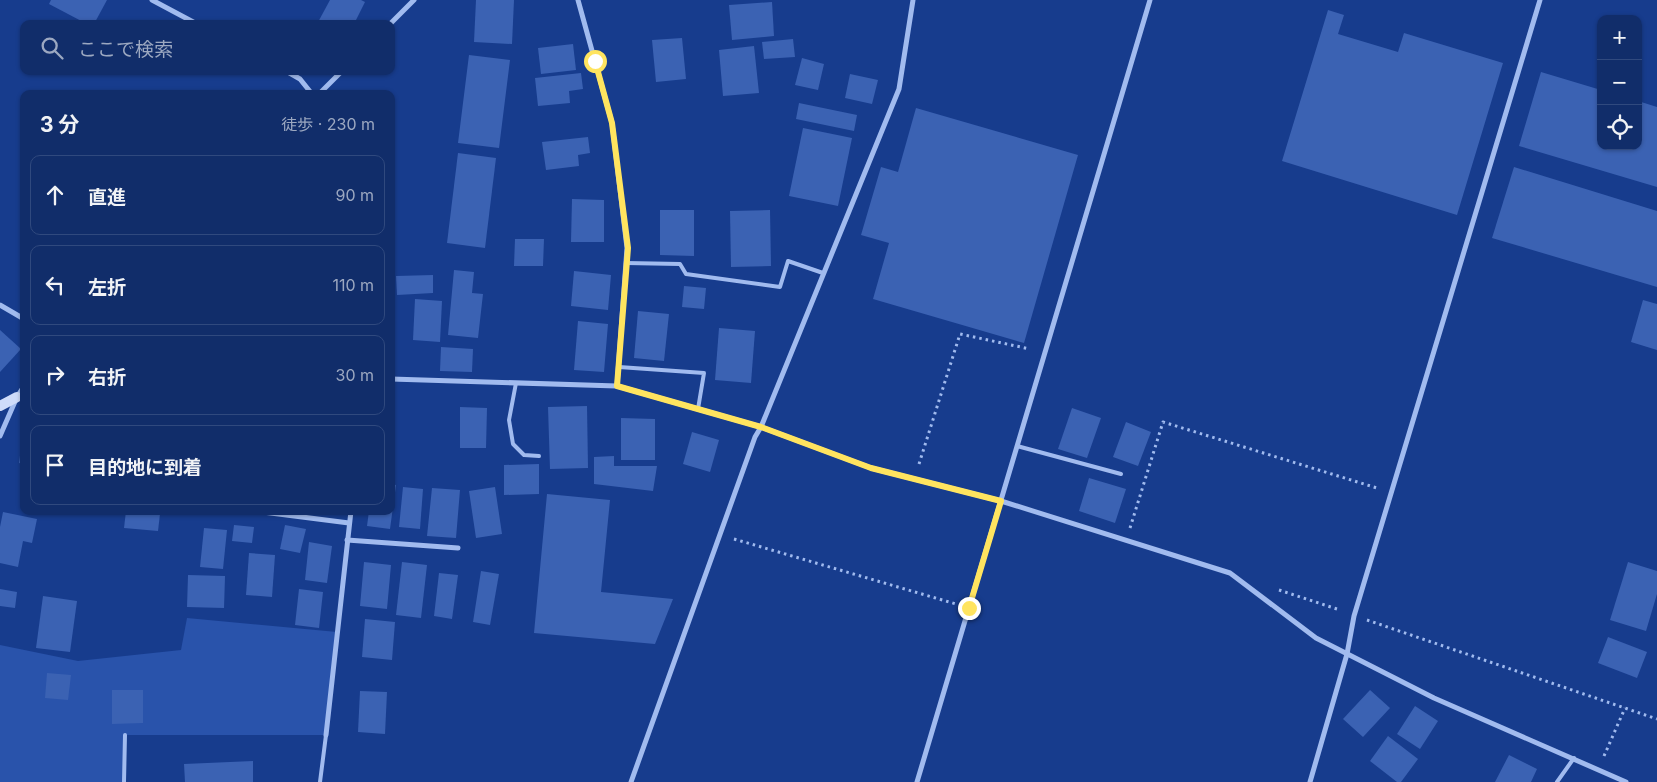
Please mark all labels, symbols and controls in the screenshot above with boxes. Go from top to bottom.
map controls [1597,15,1642,150]
button: + [1597,15,1642,60]
search box [20,20,395,75]
icon: search [38,34,66,62]
text: ここで検索 [78,38,173,61]
route start [584,50,607,73]
button: − [1597,60,1642,105]
button: locate [1597,105,1642,150]
text: 3 分 [40,112,80,137]
text: 徒歩 · 230 m [281,114,375,134]
icon: ahead [41,181,69,209]
text: 90 m [335,185,374,205]
text: 直進 [88,186,126,209]
icon: left [41,271,69,299]
text: 110 m [332,275,374,295]
text: 左折 [88,276,126,299]
icon: right [41,361,69,389]
text: 30 m [336,365,374,385]
text: 右折 [88,366,126,389]
icon: arrive [41,451,69,479]
text: 目的地に到着 [88,456,202,479]
route end [958,597,981,620]

